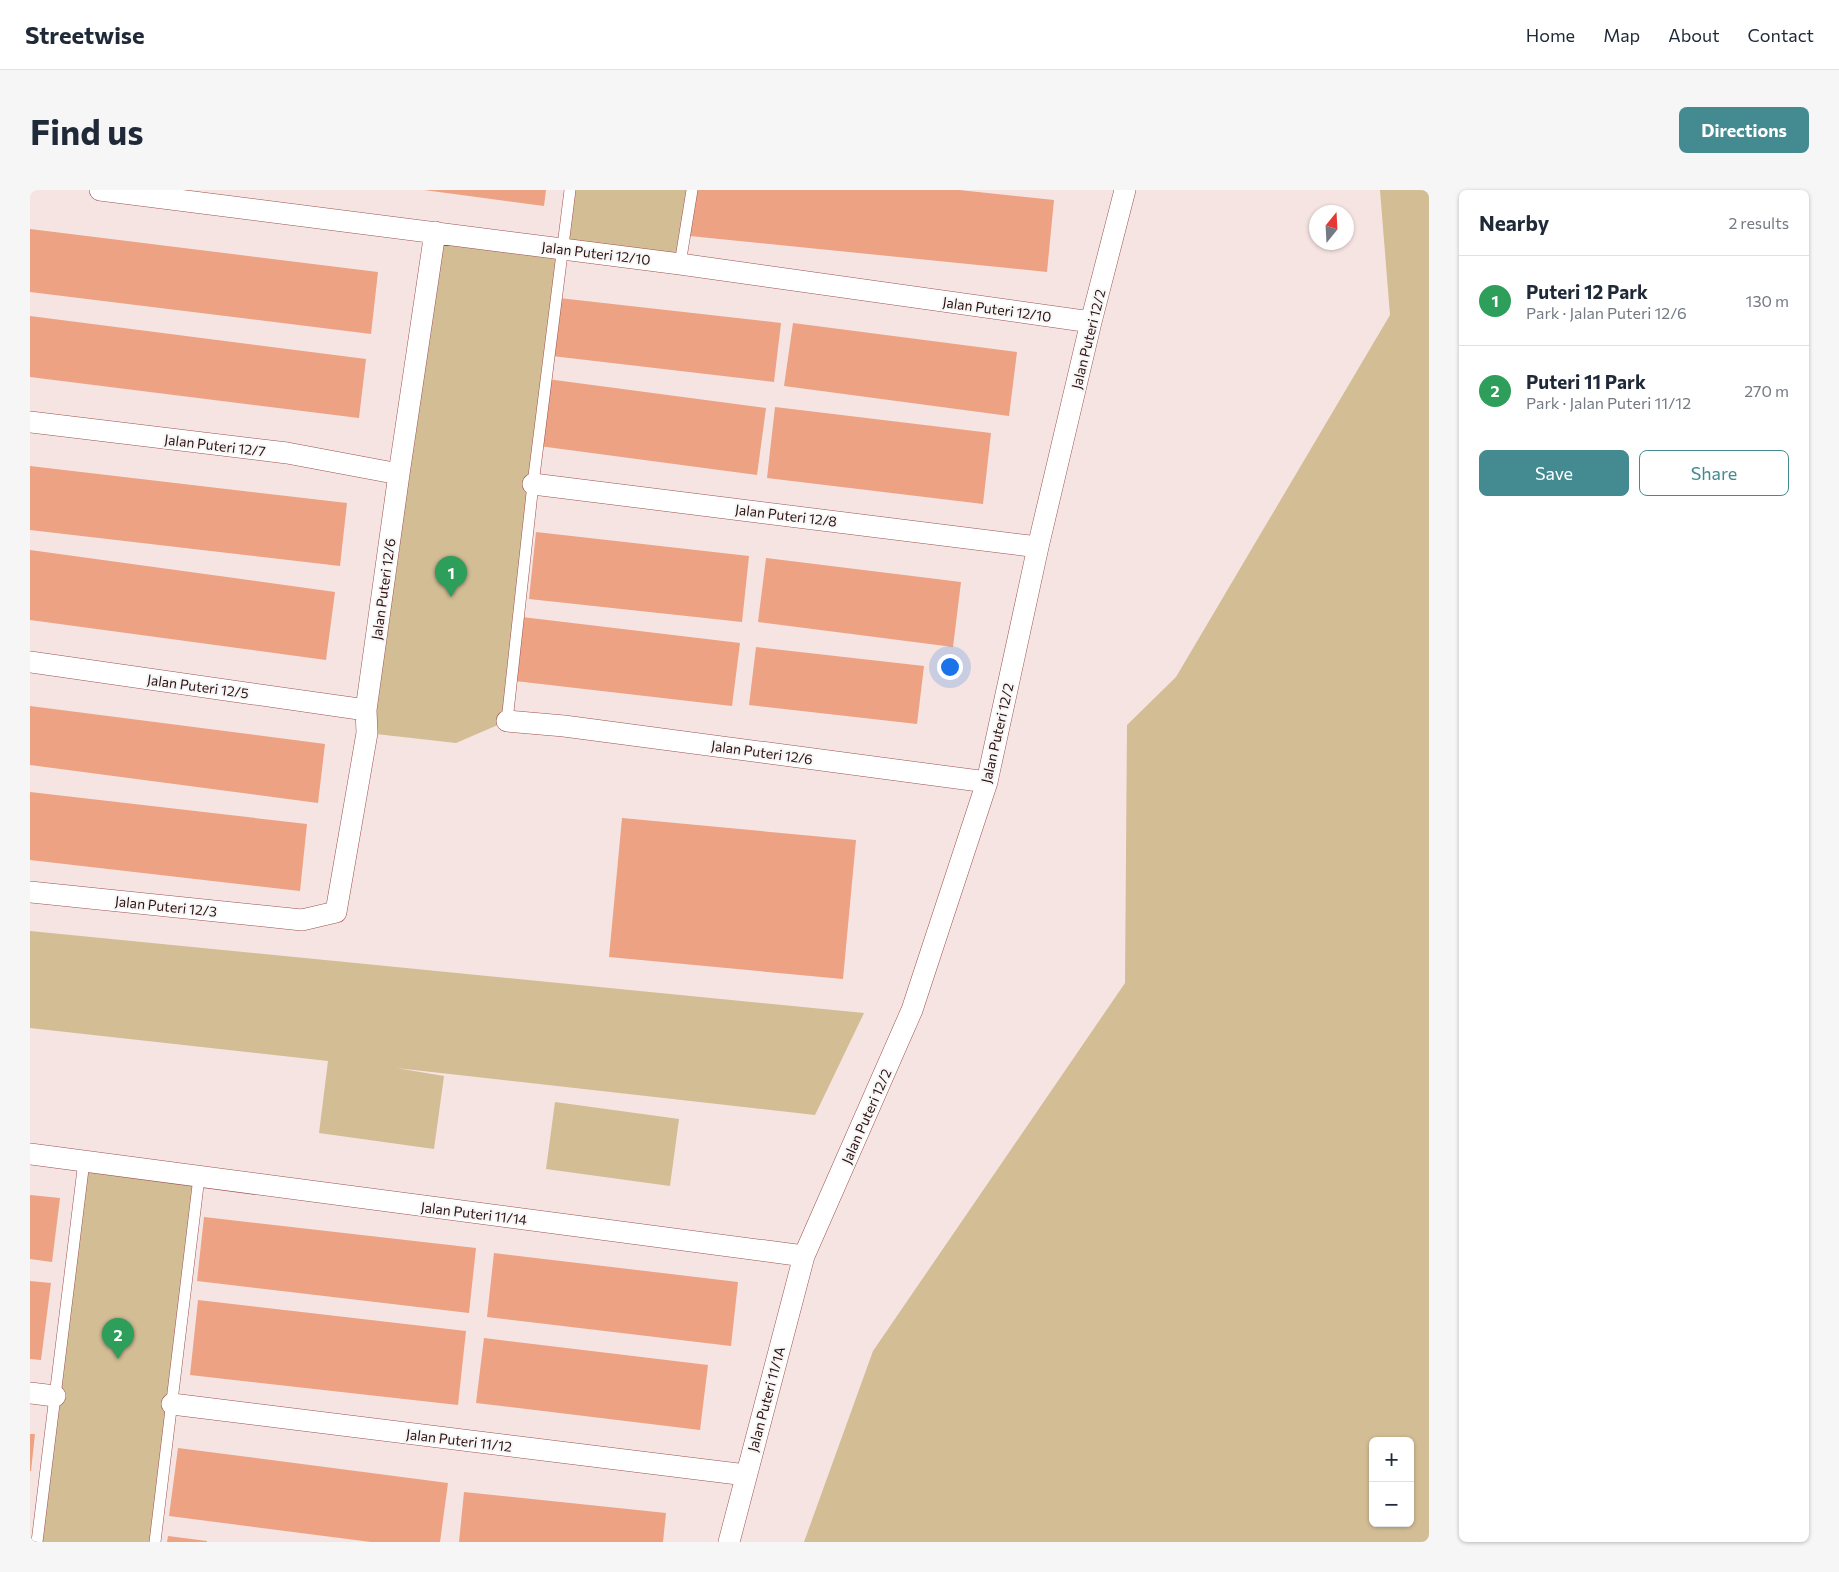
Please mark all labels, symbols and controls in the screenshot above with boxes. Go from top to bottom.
text: Streetwise [25,20,145,49]
text: Home [1526,24,1575,46]
text: Map [1603,24,1640,46]
text: About [1668,24,1720,46]
text: Contact [1748,24,1814,46]
button: Directions [1679,107,1809,153]
text: Find us [30,109,144,152]
north arrow [1309,205,1354,250]
text: Nearby [1479,210,1549,235]
text: 2 results [1728,213,1789,232]
street label: Jalan Puteri 12/10 [541,238,651,268]
text: Puteri 12 Park [1526,280,1648,303]
street label: Jalan Puteri 12/2 [1067,287,1109,391]
text: 1 [1491,291,1499,310]
text: 130 m [1746,291,1789,310]
street label: Jalan Puteri 12/10 [942,293,1052,325]
text: Park · Jalan Puteri 12/6 [1526,303,1687,322]
text: Puteri 11 Park [1526,370,1646,393]
text: 2 [1490,381,1500,400]
text: 270 m [1744,381,1789,400]
text: Park · Jalan Puteri 11/12 [1526,393,1691,412]
street label: Jalan Puteri 12/7 [163,430,267,460]
button: Save [1479,450,1629,496]
button: Share [1639,450,1789,496]
street label: Jalan Puteri 12/8 [734,500,838,530]
street label: Jalan Puteri 12/6 [367,537,399,641]
pin: 1 [435,556,467,597]
your location [937,654,963,680]
street label: Jalan Puteri 12/5 [146,670,250,702]
street label: Jalan Puteri 12/2 [977,681,1017,785]
street label: Jalan Puteri 12/6 [710,736,814,768]
street label: Jalan Puteri 12/3 [114,892,218,920]
street label: Jalan Puteri 12/2 [837,1066,895,1166]
street label: Jalan Puteri 11/14 [420,1198,529,1228]
pin: 2 [102,1318,134,1359]
street label: Jalan Puteri 11/1A [744,1344,788,1454]
street label: Jalan Puteri 11/12 [405,1425,513,1455]
map controls [1369,1437,1414,1527]
button: + [1369,1437,1414,1482]
button: − [1369,1482,1414,1527]

